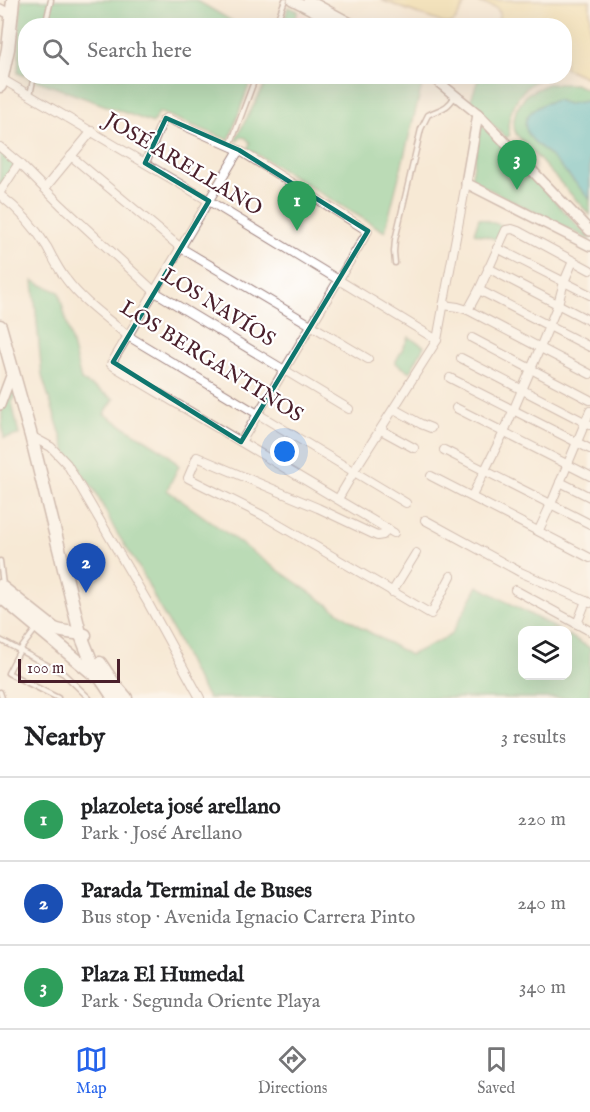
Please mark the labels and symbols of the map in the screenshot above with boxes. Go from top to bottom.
street label: JOSÉ ARELLANO [97,105,267,223]
pin: 3 [498,140,536,190]
pin: 1 [278,182,316,231]
street label: LOS NAVÍOS [156,261,281,354]
street label: LOS BERGANTINOS [114,295,308,429]
your location [270,437,299,466]
pin: 2 [66,544,106,593]
scale bar [18,656,120,684]

